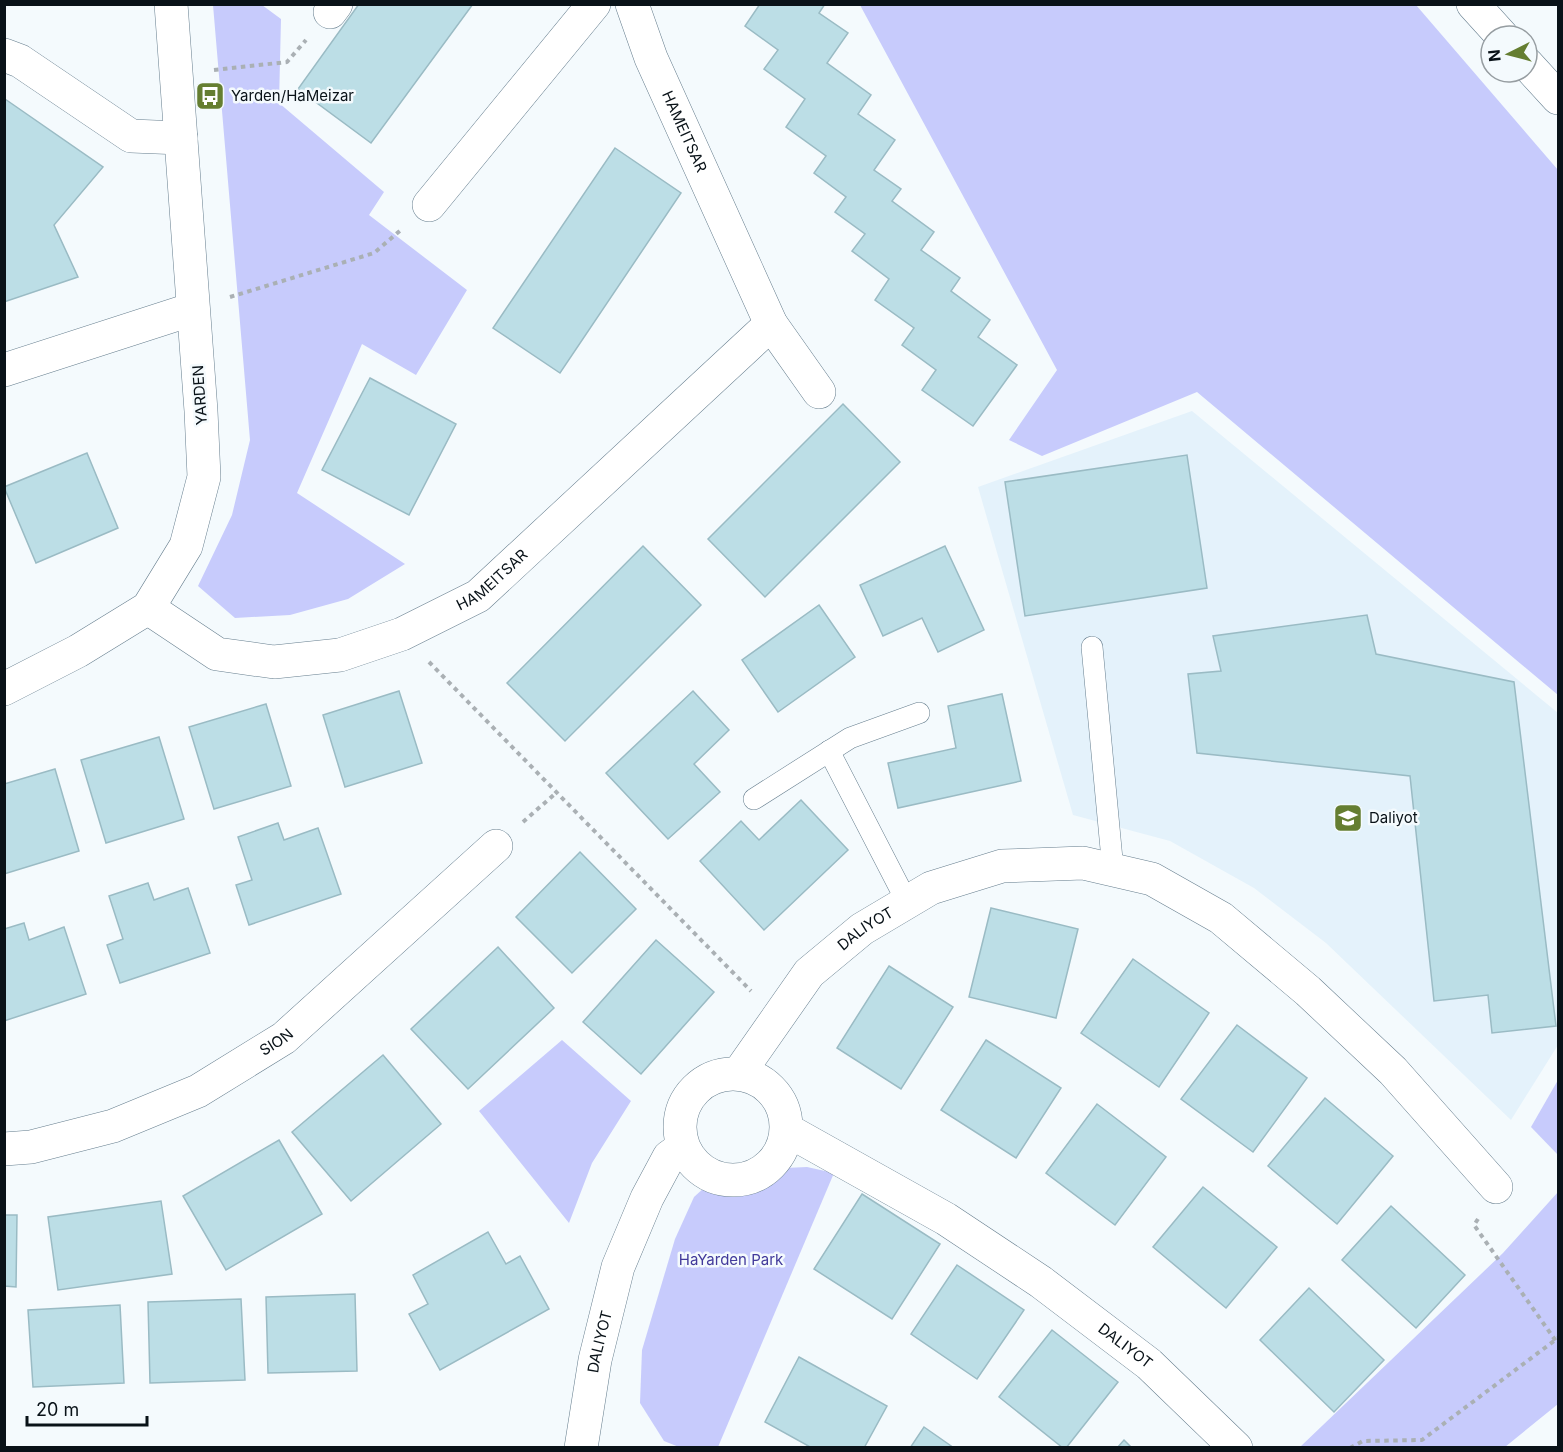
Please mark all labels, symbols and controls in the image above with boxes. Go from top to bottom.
north arrow [1479,24,1539,84]
text: N [1483,48,1505,63]
bus stop icon: Yarden/HaMeizar [194,80,226,112]
place label: Yarden/HaMeizar [231,86,354,105]
street label: HAMEITSAR [658,88,711,175]
street label: YARDEN [188,364,211,426]
street label: HAMEITSAR [453,545,532,614]
school or university icon: Daliyot [1332,802,1364,834]
place label: Daliyot [1369,808,1418,827]
street label: DALIYOT [833,903,897,954]
street label: SION [256,1024,297,1060]
park label: HaYarden Park [679,1250,784,1269]
street label: DALIYOT [583,1308,616,1374]
street label: DALIYOT [1094,1319,1157,1372]
scale bar [27,1389,147,1427]
text: 20 m [36,1399,79,1420]

